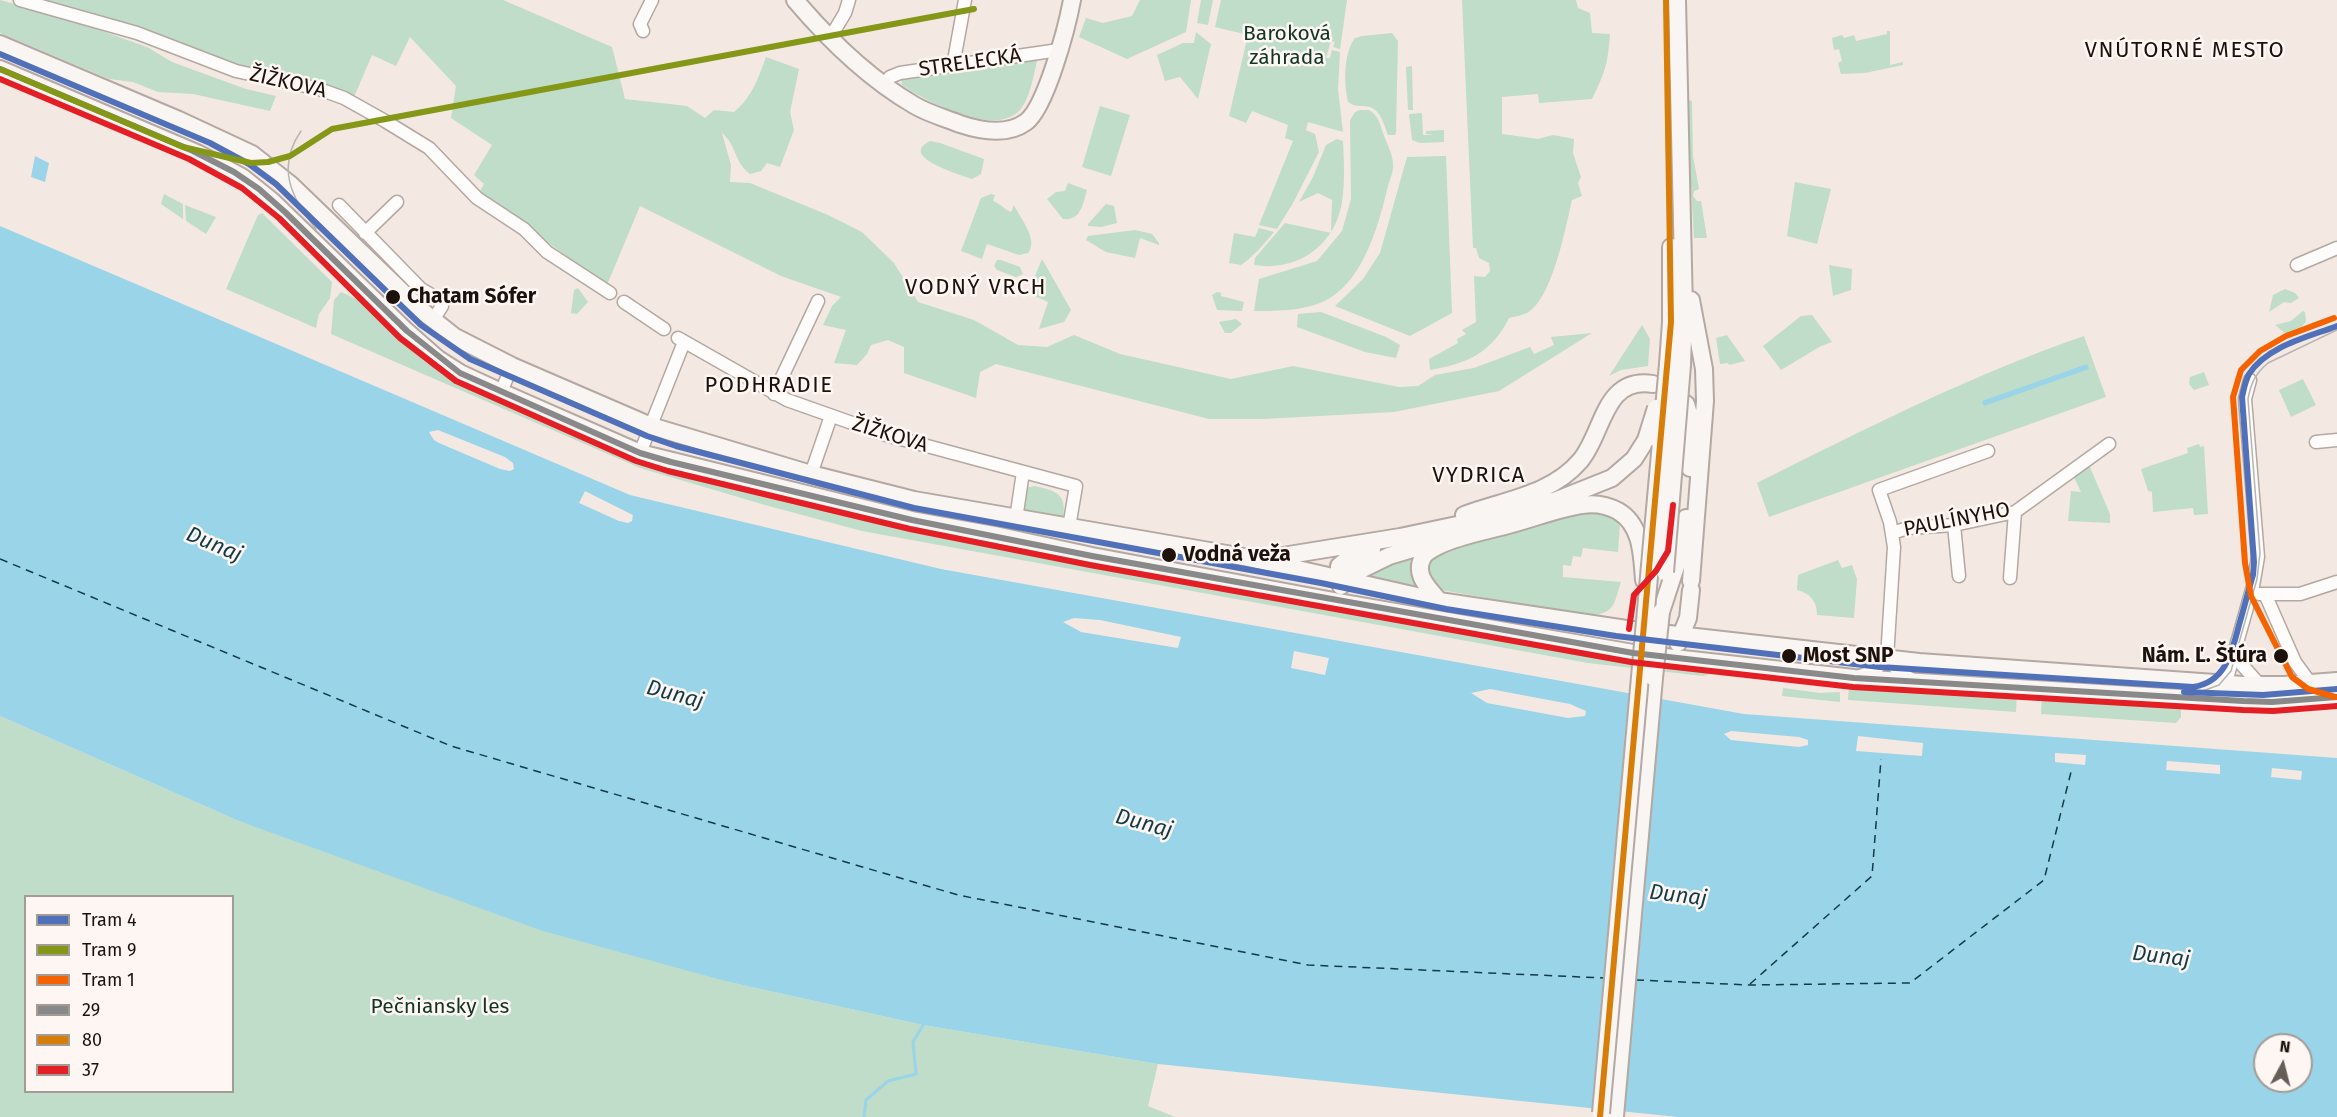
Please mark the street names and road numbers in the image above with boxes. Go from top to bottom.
street label: STRELECKÁ [917,43,1023,83]
street label: ŽIŽKOVA [247,62,329,104]
street label: ŽIŽKOVA [849,412,931,458]
street label: PAULÍNYHO [1902,497,2012,543]

